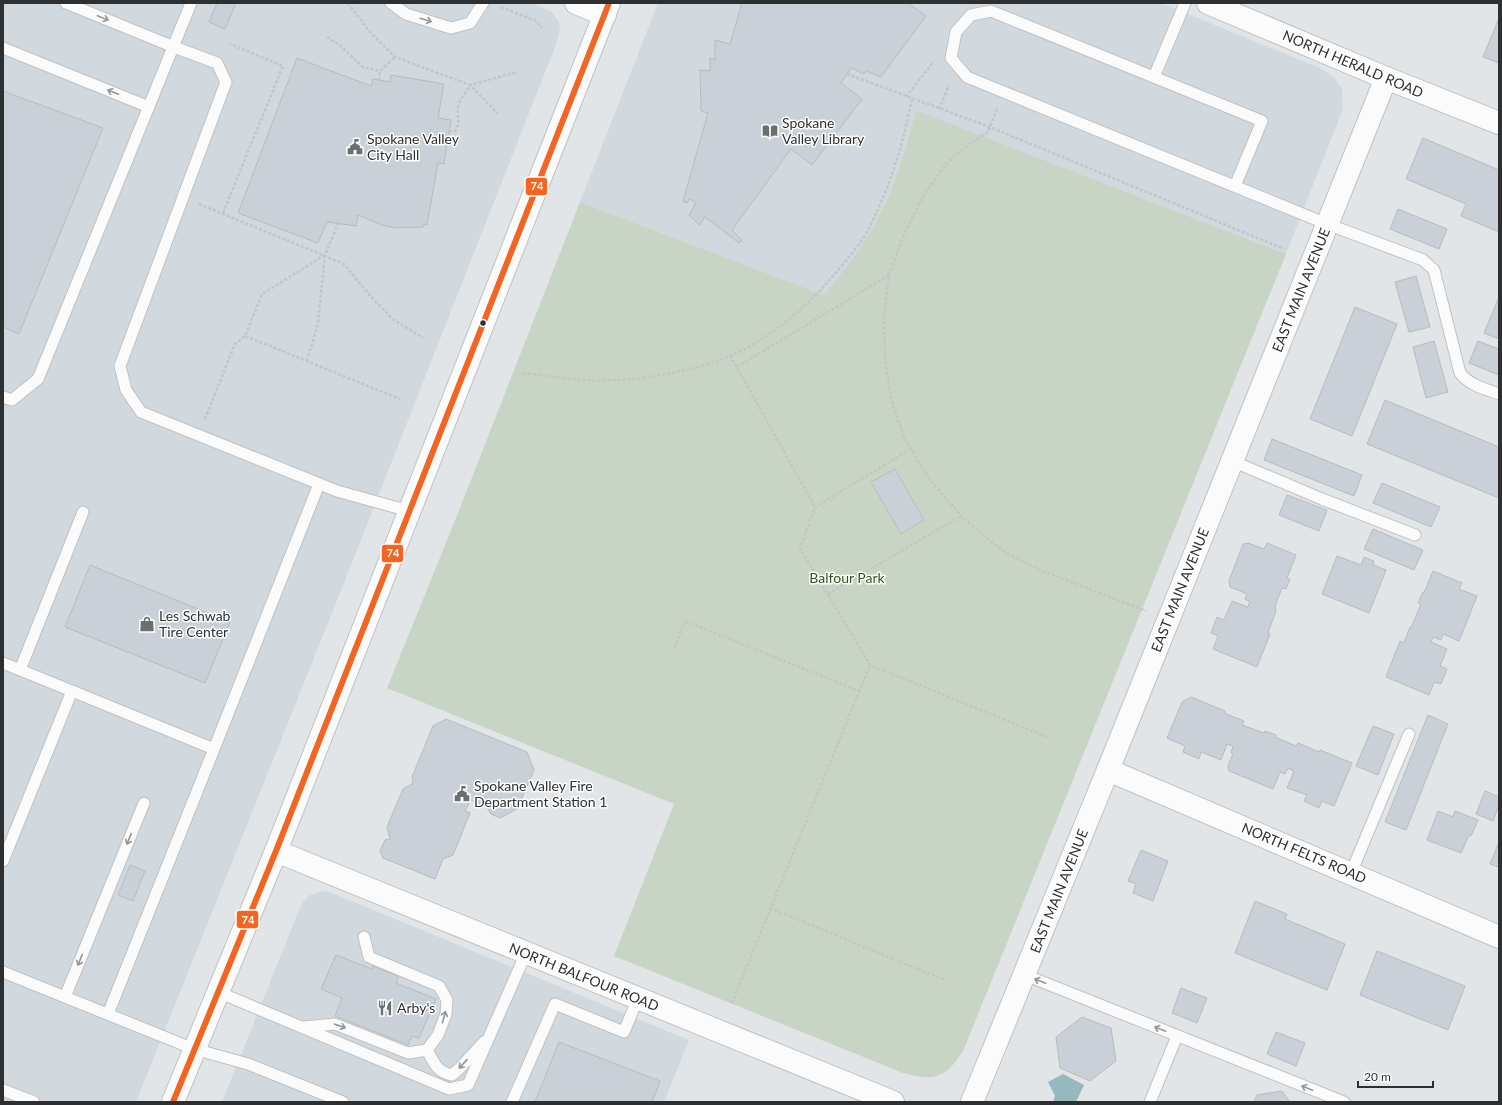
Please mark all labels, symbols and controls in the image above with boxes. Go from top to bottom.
one-way arrow [96,14,108,22]
one-way arrow [419,17,432,24]
street label: NORTH HERALD ROAD [1280,26,1426,101]
one-way arrow [107,88,119,96]
place label: Spokane Valley Library [782,114,865,147]
library icon: Spokane Valley Library [761,122,779,140]
place label: Spokane Valley City Hall [367,130,460,163]
public building icon: Spokane Valley City Hall [346,138,364,156]
line badge: 74 [525,177,548,196]
text: 74 [531,179,544,192]
street label: EAST MAIN AVENUE [1268,225,1333,354]
unlabelled marker [478,318,488,328]
street label: EAST MAIN AVENUE [1147,525,1212,654]
line badge: 74 [381,544,404,563]
text: 74 [387,546,400,559]
park label: Balfour Park [809,569,886,586]
place label: Les Schwab Tire Center [159,607,231,640]
shop icon: Les Schwab Tire Center [138,615,156,633]
place label: Spokane Valley Fire Department Station 1 [474,777,607,810]
public building icon: Spokane Valley Fire Department Station 1 [453,785,471,803]
street label: NORTH FELTS ROAD [1239,819,1369,887]
street label: EAST MAIN AVENUE [1026,826,1091,955]
one-way arrow [125,833,132,845]
line badge: 74 [236,910,259,929]
text: 74 [242,913,255,926]
street label: NORTH BALFOUR ROAD [507,939,661,1014]
one-way arrow [76,953,84,965]
one-way arrow [1034,977,1046,984]
restaurant icon: Arby's [376,999,394,1017]
place label: Arby's [397,999,435,1016]
one-way arrow [441,1010,449,1023]
one-way arrow [334,1023,347,1030]
one-way arrow [1155,1025,1167,1033]
one-way arrow [458,1059,468,1069]
scale bar [1358,1063,1433,1089]
text: 20 m [1364,1069,1391,1084]
one-way arrow [1302,1083,1314,1091]

